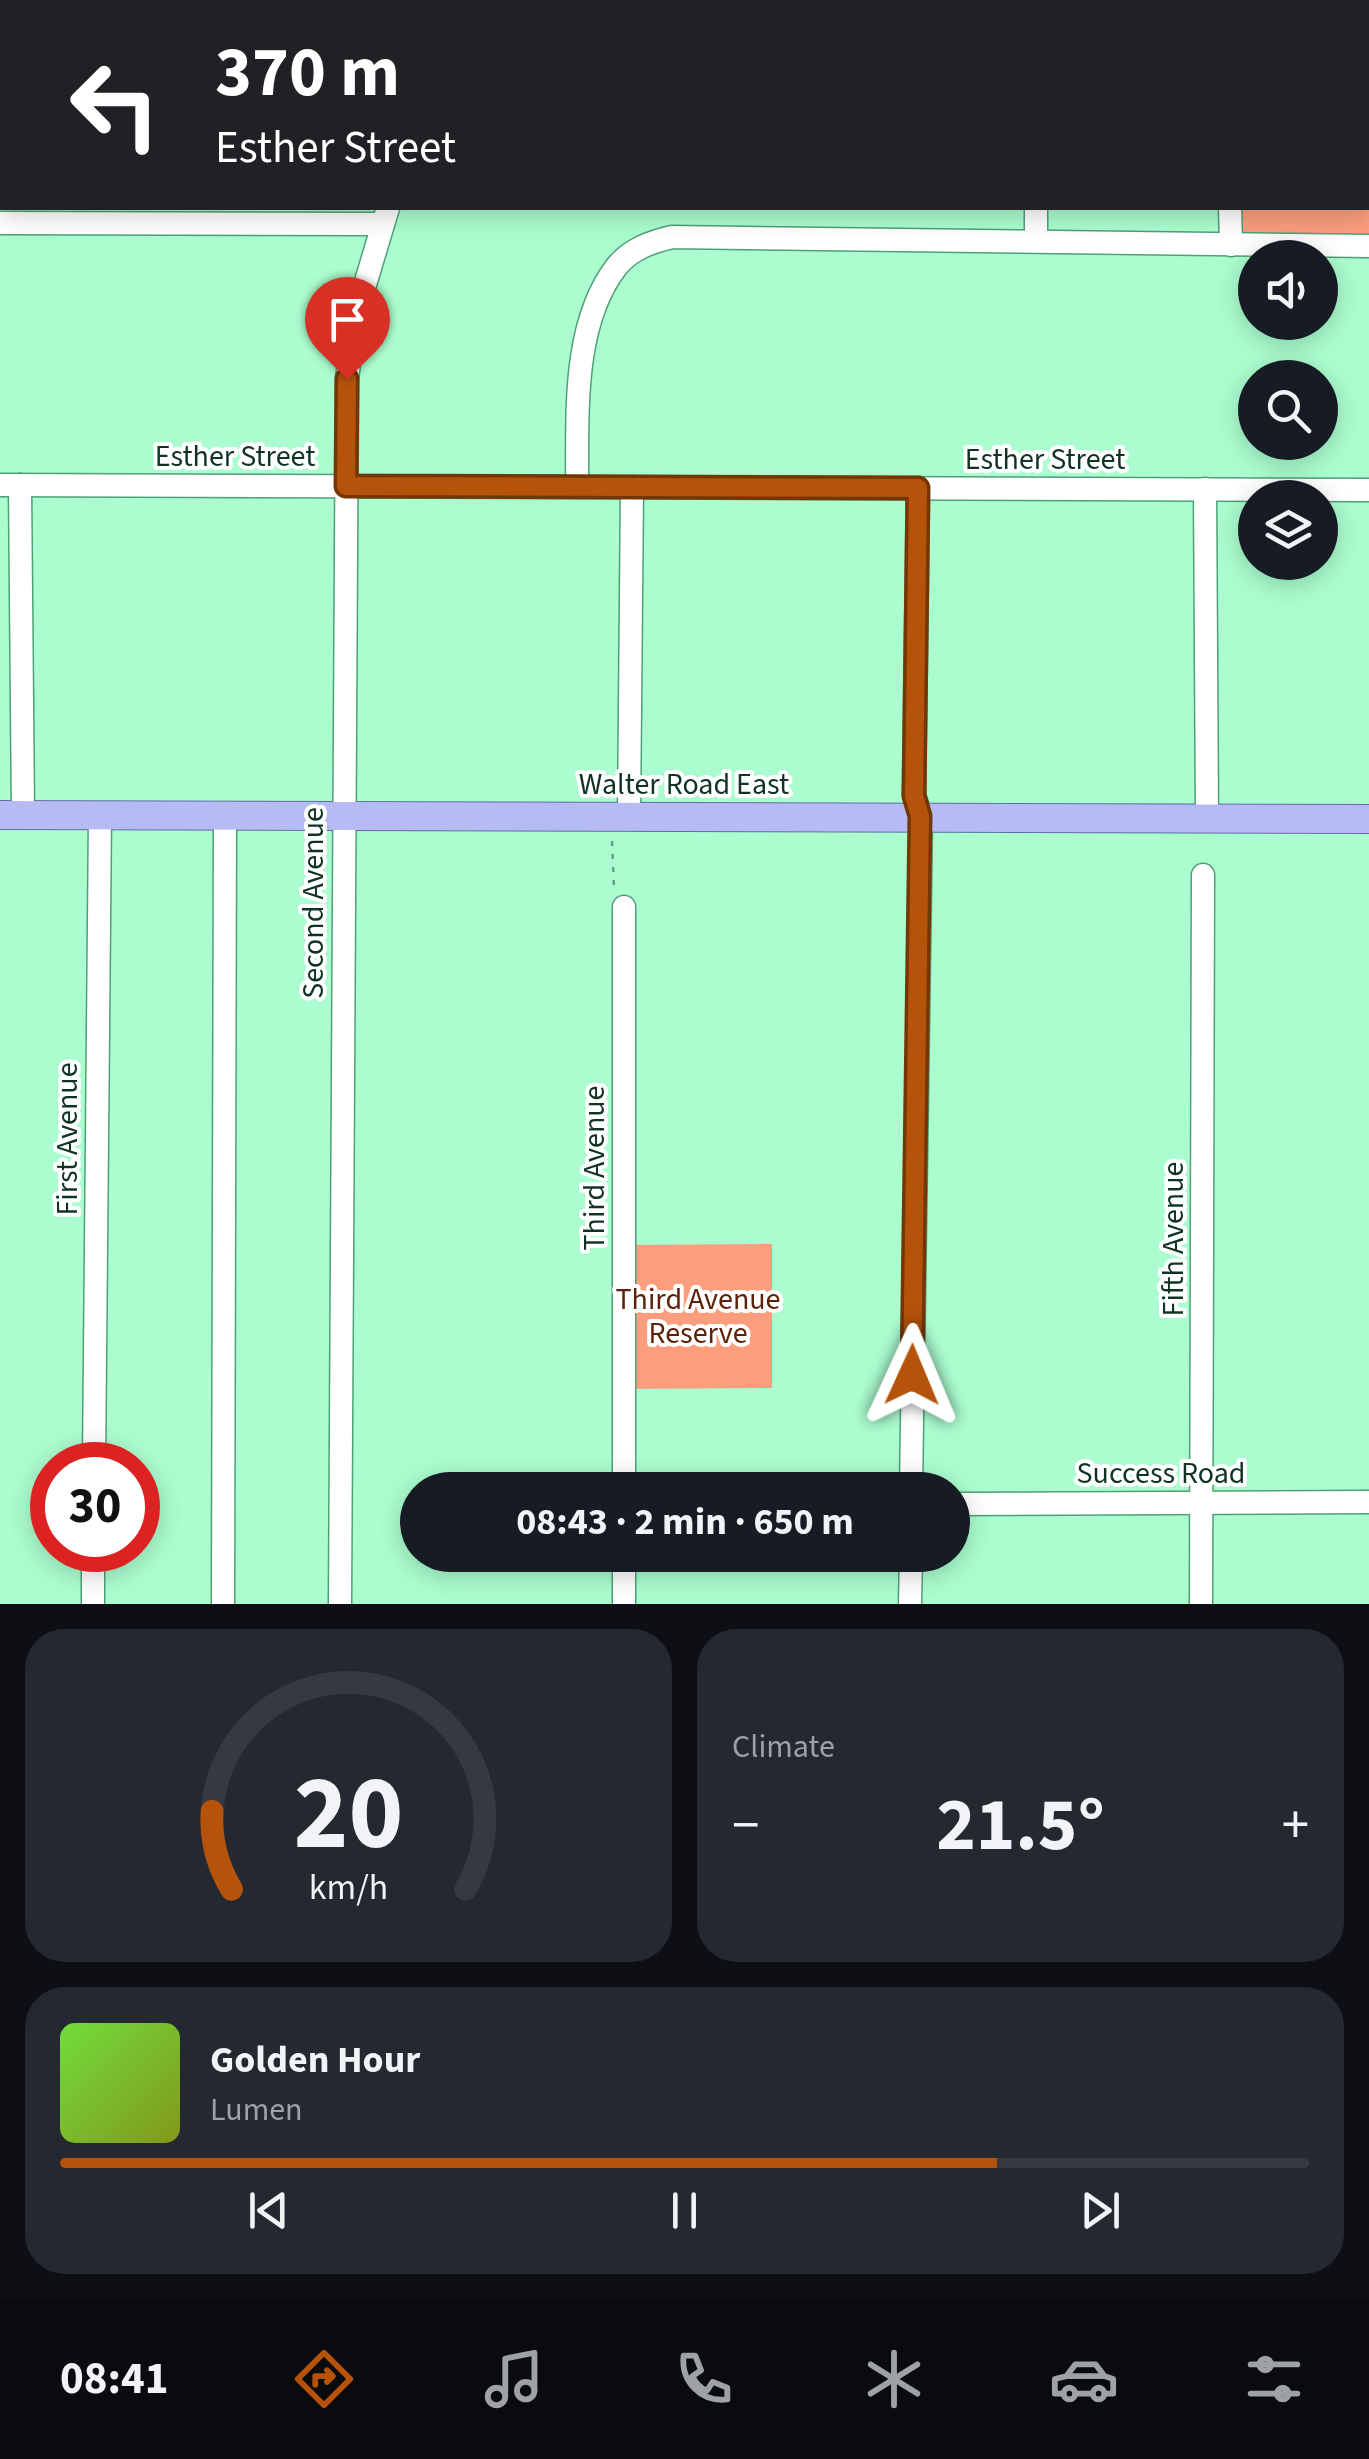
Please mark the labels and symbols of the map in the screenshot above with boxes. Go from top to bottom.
pin [305,277,390,380]
street label: Esther Street [155,435,315,478]
street label: Esther Street [965,438,1125,481]
street label: Walter Road East [579,763,789,806]
street label: Second Avenue [292,807,335,999]
street label: First Avenue [46,1062,89,1216]
street label: Third Avenue [573,1086,616,1251]
street label: Fifth Avenue [1152,1162,1195,1316]
park label: Third Avenue Reserve [616,1278,781,1355]
position arrow [860,1323,964,1427]
speed limit sign: 30 [30,1442,160,1572]
street label: Success Road [1077,1452,1245,1495]

